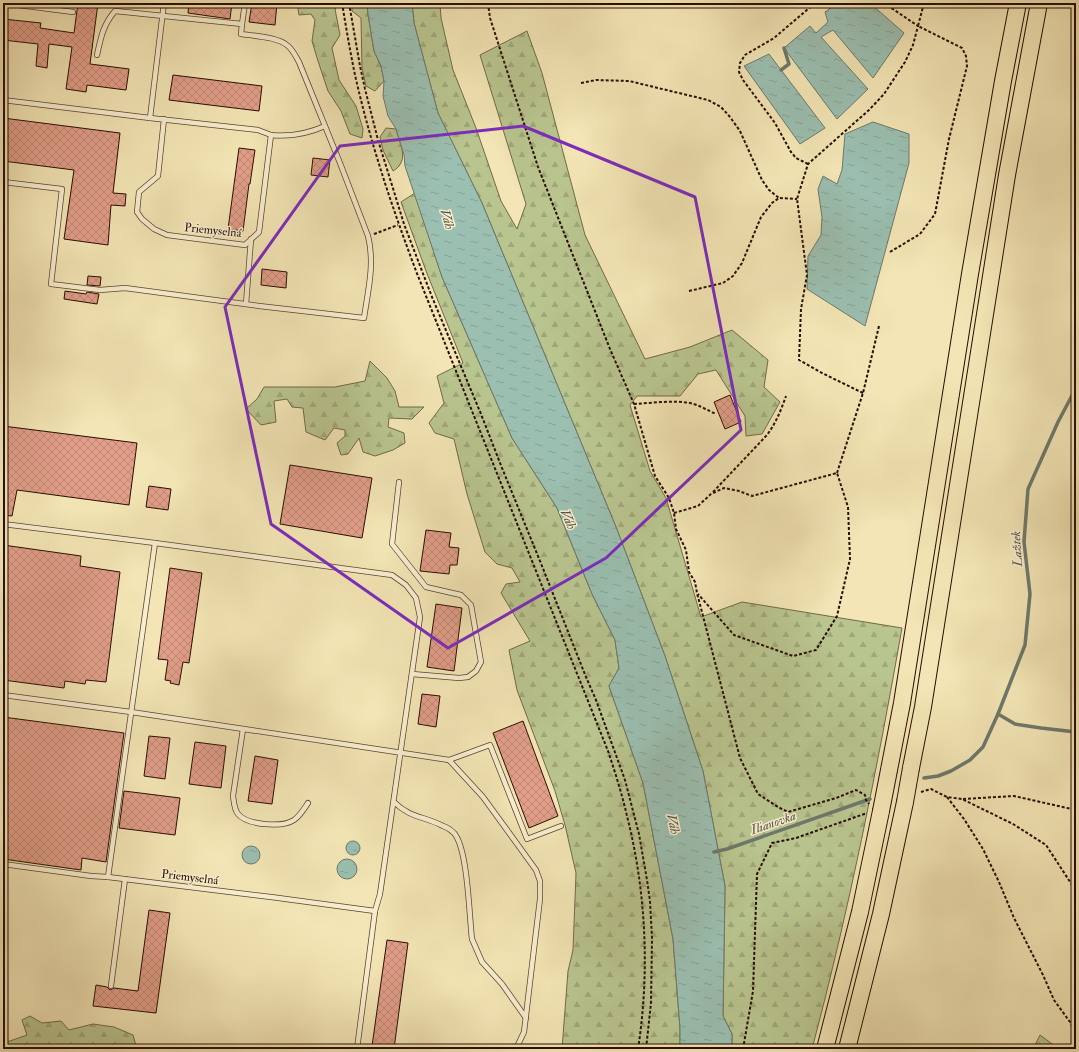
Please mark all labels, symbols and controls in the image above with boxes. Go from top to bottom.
water label: Váh [436,207,458,232]
street label: Priemyselná [184,220,243,241]
water label: Váh [557,507,580,532]
water label: Lažtek [1008,531,1026,568]
water label: Ilianovka [748,808,798,838]
water label: Váh [663,813,683,836]
street label: Priemyselná [161,867,220,889]

